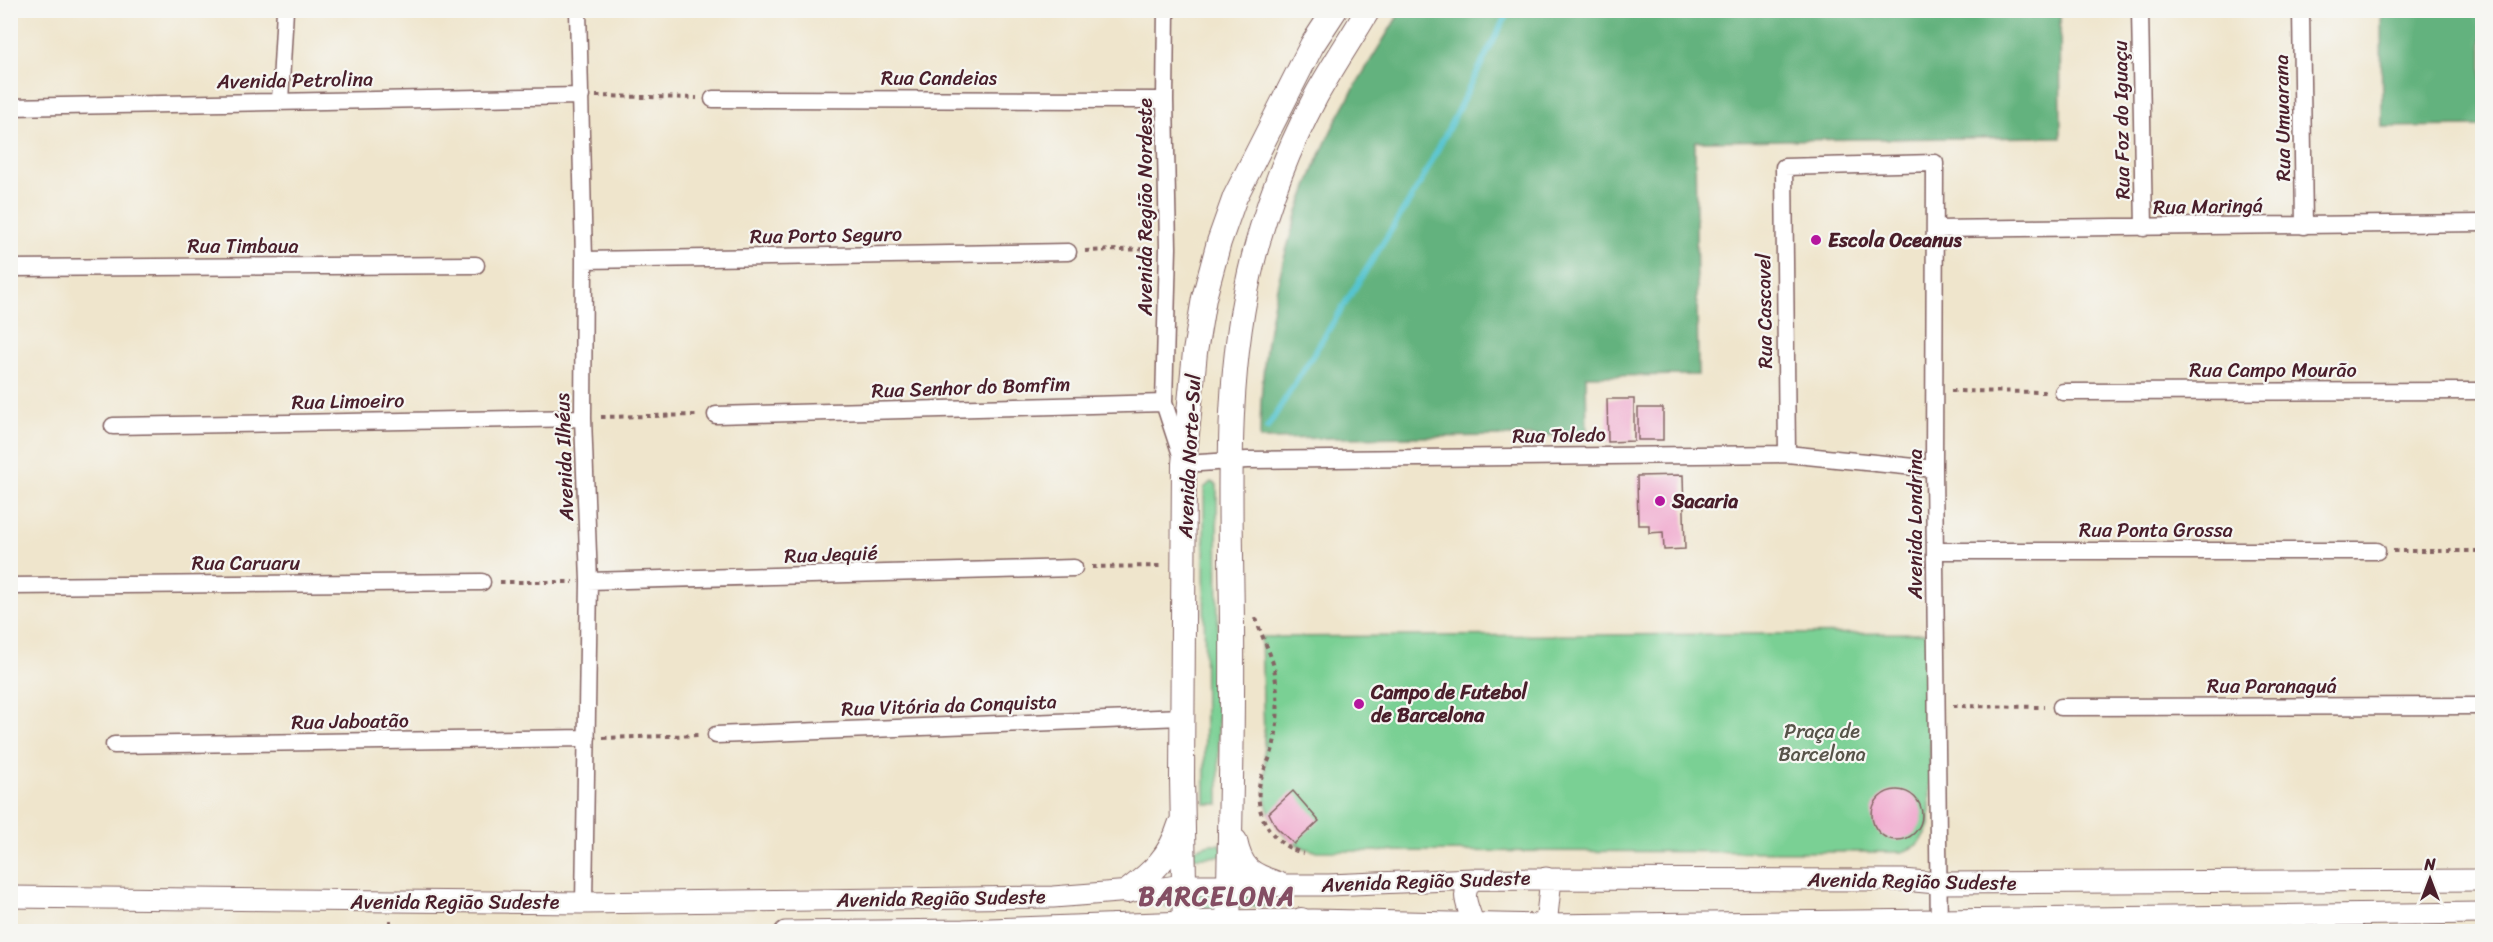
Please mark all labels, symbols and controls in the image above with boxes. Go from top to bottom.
street label: Rua Foz do Iguaçu [2103,40,2140,200]
street label: Rua Umuarana [2264,54,2301,182]
street label: Rua Candeias [881,61,998,96]
street label: Avenida Petrolina [216,62,373,99]
street label: Avenida Região Nordeste [1128,98,1163,317]
street label: Rua Maringá [2153,188,2263,225]
street label: Rua Porto Seguro [750,217,902,254]
place label: Escola Oceanus [1828,223,1962,258]
street label: Rua Timbaua [187,229,299,264]
marker: Escola Oceanus [1809,233,1823,247]
street label: Rua Cascavel [1746,252,1783,369]
street label: Rua Campo Mourão [2189,353,2357,388]
street label: Rua Senhor do Bomfim [871,367,1071,408]
street label: Avenida Norte-Sul [1168,373,1211,540]
street label: Rua Limoeiro [291,383,405,420]
street label: Avenida Ilhéus [545,392,584,523]
street label: Rua Toledo [1512,417,1606,454]
street label: Avenida Londrina [1898,449,1933,600]
place label: Sacaria [1671,484,1738,519]
marker: Sacaria [1653,494,1667,508]
street label: Rua Ponta Grossa [2079,513,2233,548]
street label: Rua Jequié [784,535,878,574]
street label: Rua Caruaru [192,546,301,581]
street label: Rua Paranaguá [2207,669,2337,704]
place label: Campo de Futebol de Barcelona [1370,675,1528,733]
street label: Rua Vitória da Conquista [841,684,1057,727]
marker: Campo de Futebol de Barcelona [1352,697,1366,711]
street label: Rua Jaboatão [291,703,409,740]
park label: Praça de Barcelona [1778,714,1866,772]
north arrow [2400,849,2460,909]
text: N [2423,850,2436,879]
street label: Avenida Região Sudeste [1320,860,1531,903]
street label: Avenida Região Sudeste [1806,862,2017,901]
district label: BARCELONA [1138,873,1296,919]
street label: Avenida Região Sudeste [835,879,1046,918]
street label: Avenida Região Sudeste [350,885,560,920]

